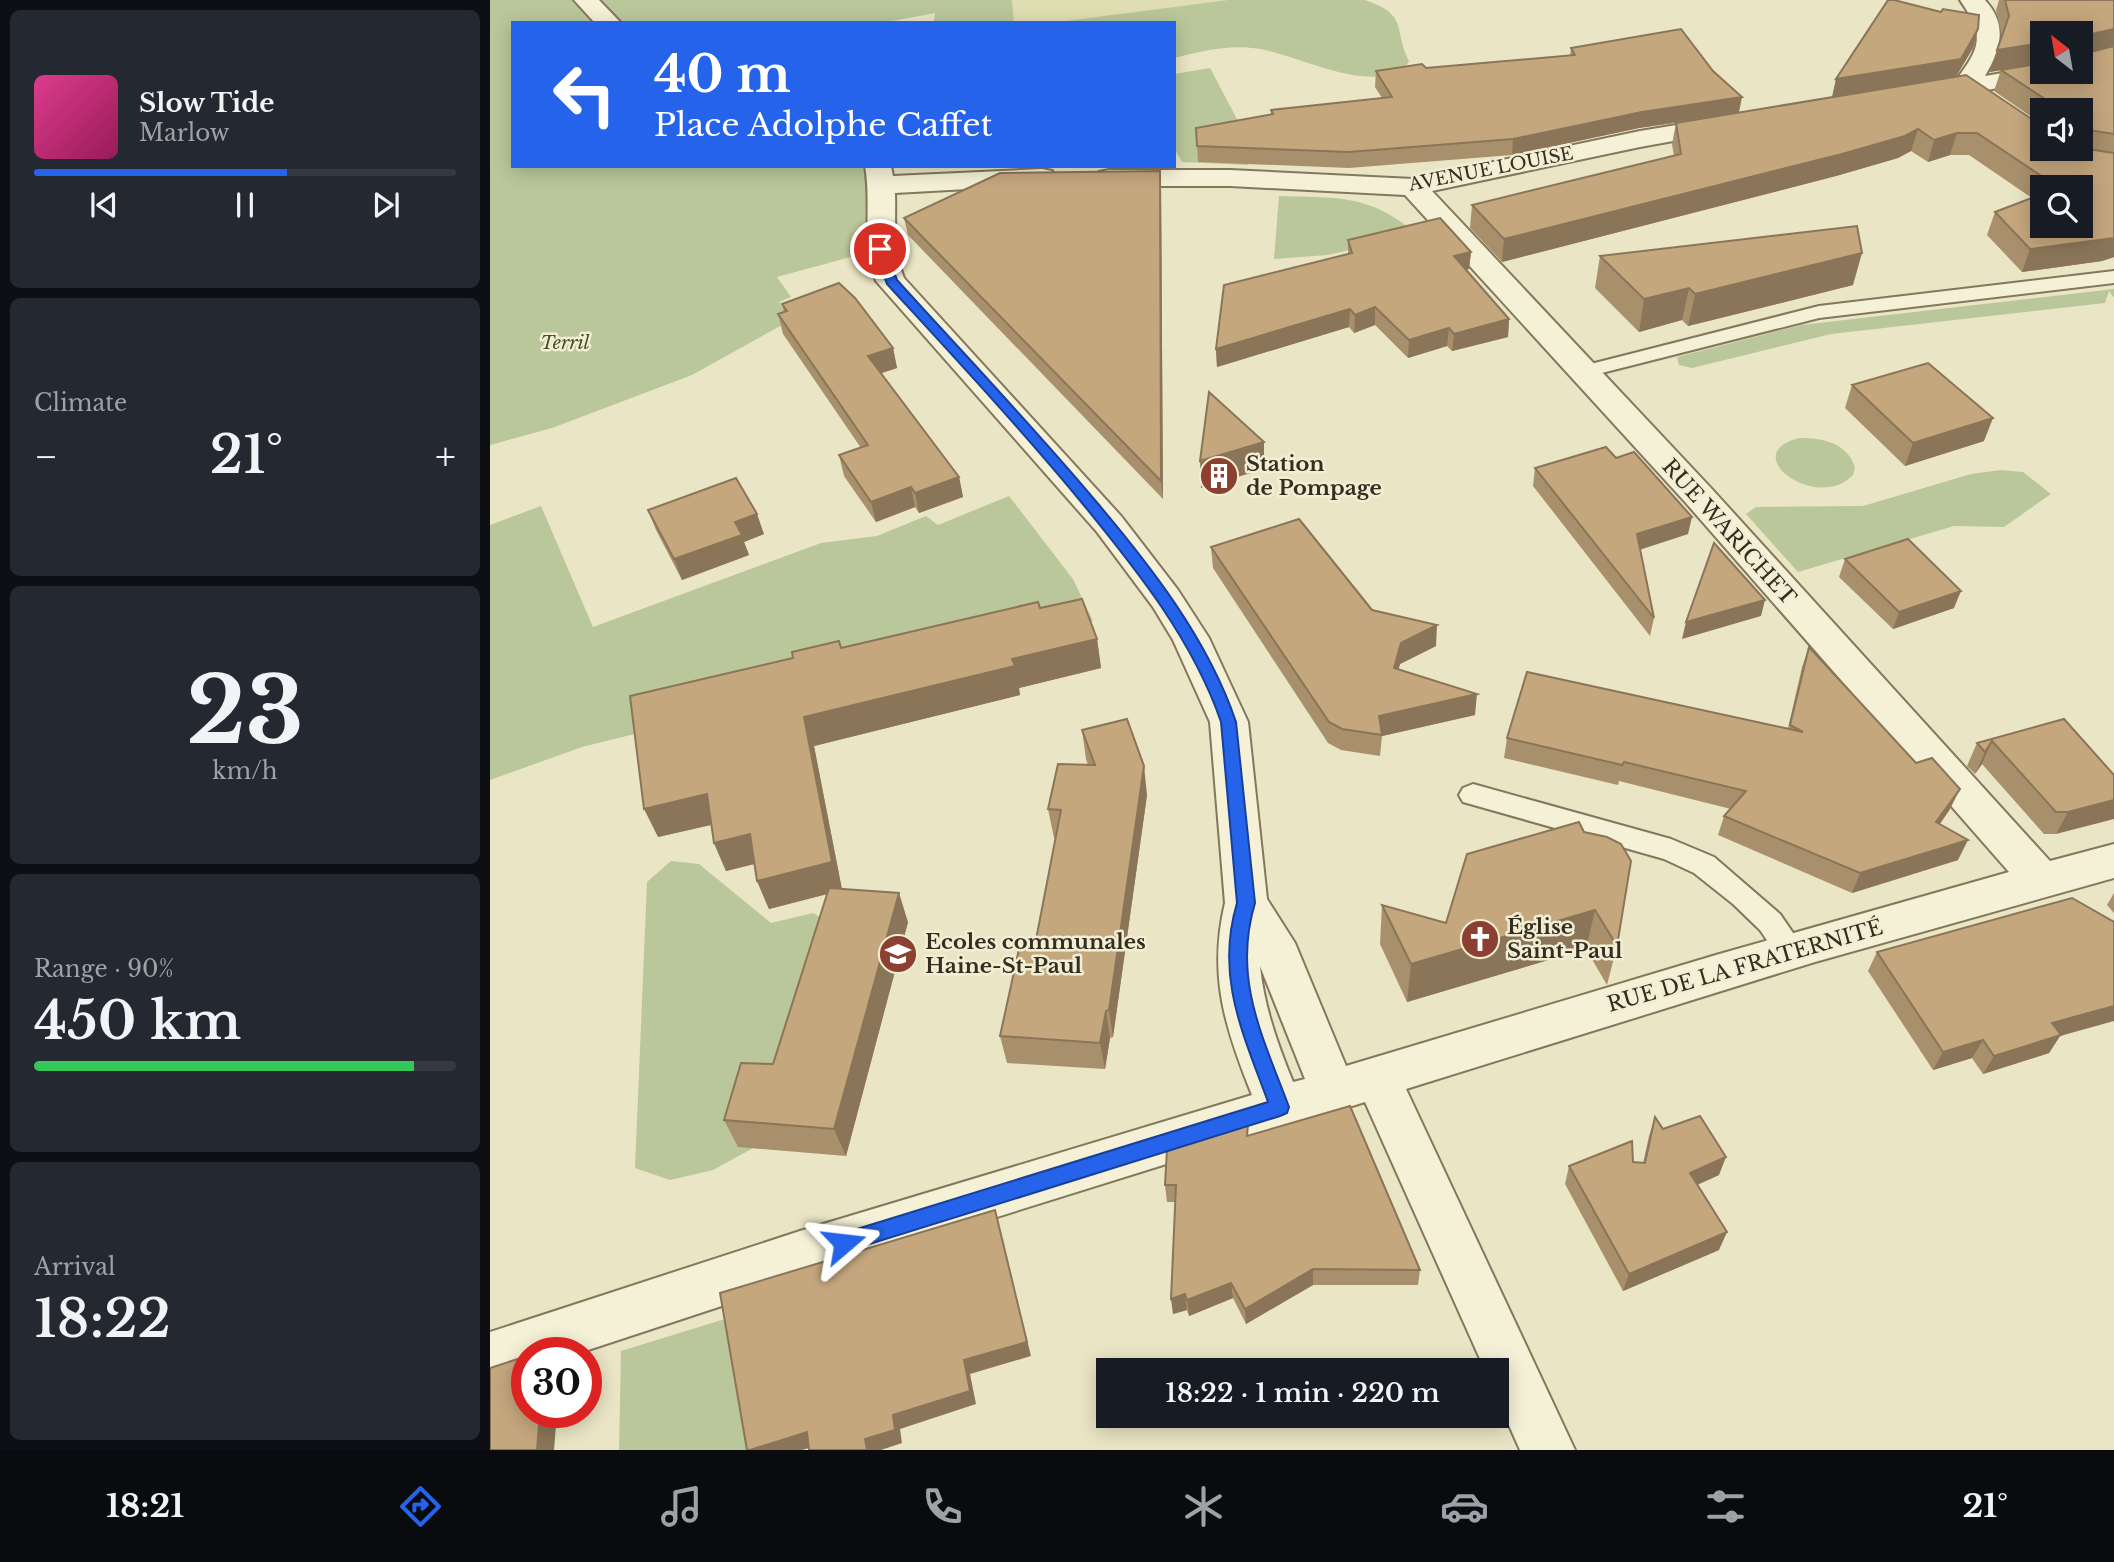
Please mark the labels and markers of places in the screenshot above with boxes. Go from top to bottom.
pin [850,219,910,279]
place label: Station de Pompage [1246,451,1382,501]
building icon: Station de Pompage [1198,455,1240,497]
place label: Église Saint-Paul [1507,914,1623,964]
church icon: Église Saint-Paul [1459,918,1501,960]
place label: Ecoles communales Haine-St-Paul [925,929,1146,979]
school or university icon: Ecoles communales Haine-St-Paul [877,933,919,975]

